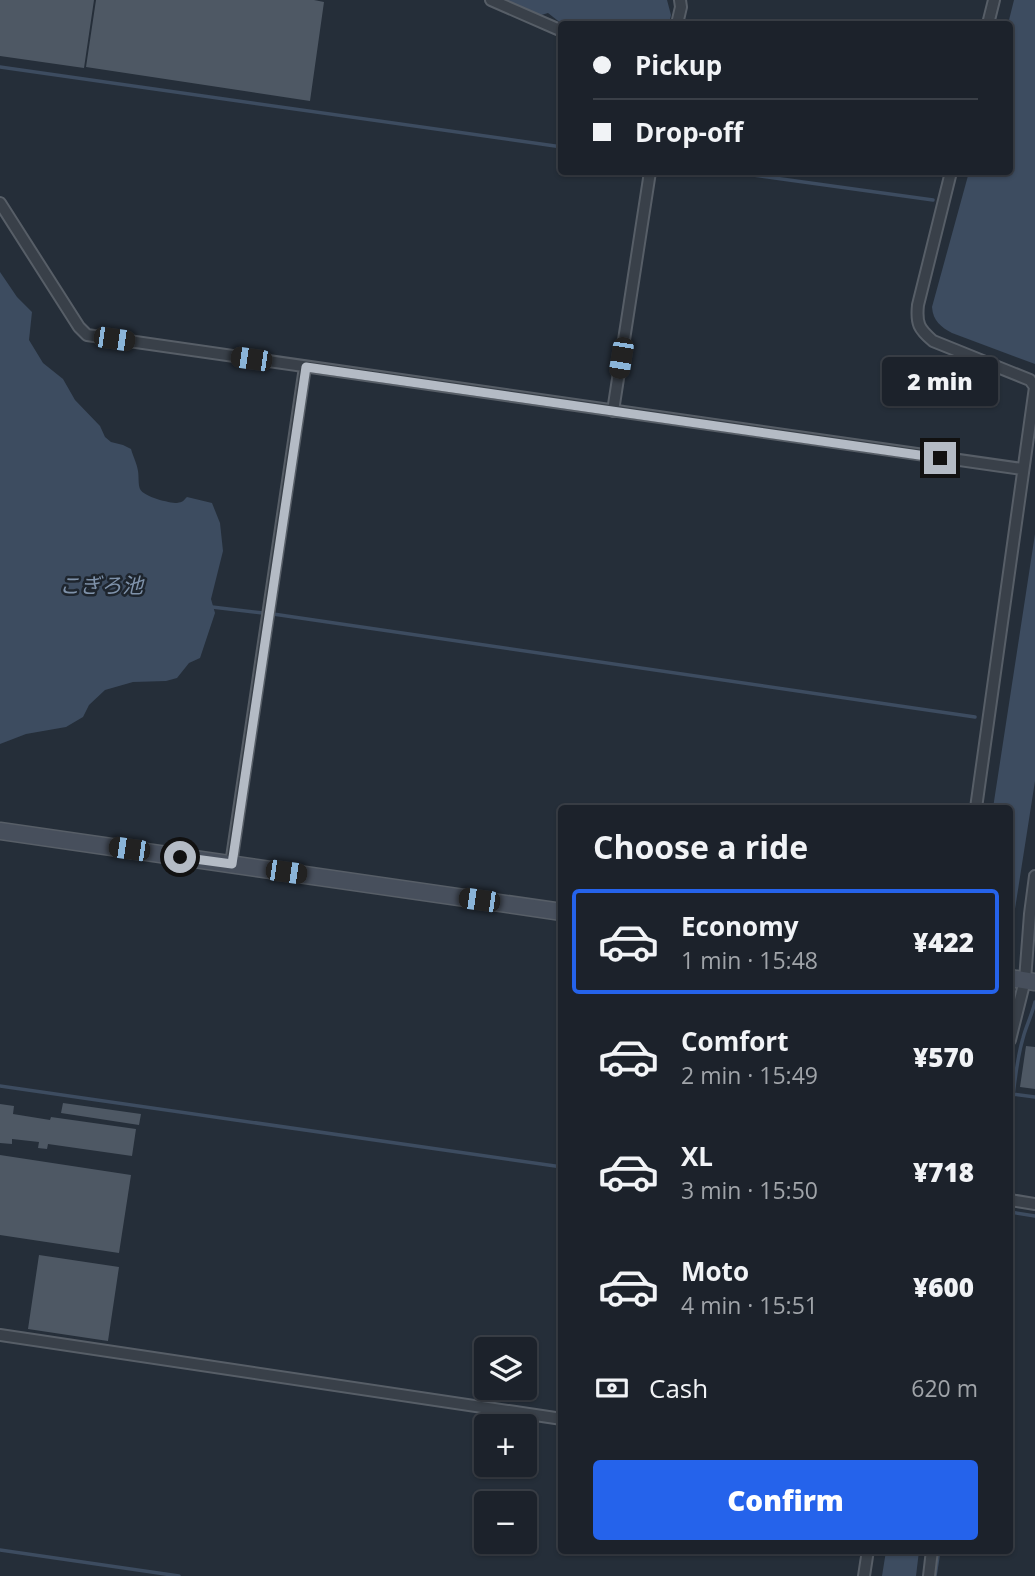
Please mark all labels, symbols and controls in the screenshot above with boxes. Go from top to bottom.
text: Pickup [635,47,722,83]
text: Drop-off [635,114,743,150]
car [92,326,137,352]
car [608,336,635,380]
car [229,346,274,372]
callout: 2 min [882,356,998,406]
text: 2 min [907,365,973,397]
route end [924,442,956,474]
water label: こぎろ池 [59,571,145,599]
text: Choose a ride [593,825,808,868]
car [107,836,152,862]
route start [164,841,196,873]
car [264,859,309,885]
car [457,887,502,913]
text: Economy [681,908,799,944]
icon: car [597,910,660,973]
text: ¥422 [913,924,974,960]
text: 1 min · 15:48 [681,944,818,976]
text: Comfort [681,1023,788,1059]
icon: car [597,1025,660,1088]
text: ¥570 [913,1039,974,1075]
text: 2 min · 15:49 [681,1059,818,1091]
text: XL [681,1138,713,1174]
icon: car [597,1140,660,1203]
text: ¥718 [913,1154,974,1190]
text: 3 min · 15:50 [681,1174,818,1206]
text: Moto [681,1253,749,1289]
icon: car [597,1255,660,1318]
text: ¥600 [913,1269,974,1305]
text: 4 min · 15:51 [681,1289,818,1321]
map controls [474,1337,537,1554]
button: layers [474,1337,537,1400]
icon: cash [593,1369,631,1407]
text: Cash [649,1370,708,1406]
text: 620 m [911,1372,978,1404]
button: + [474,1414,537,1477]
button: Confirm [593,1460,978,1540]
button: − [474,1491,537,1554]

